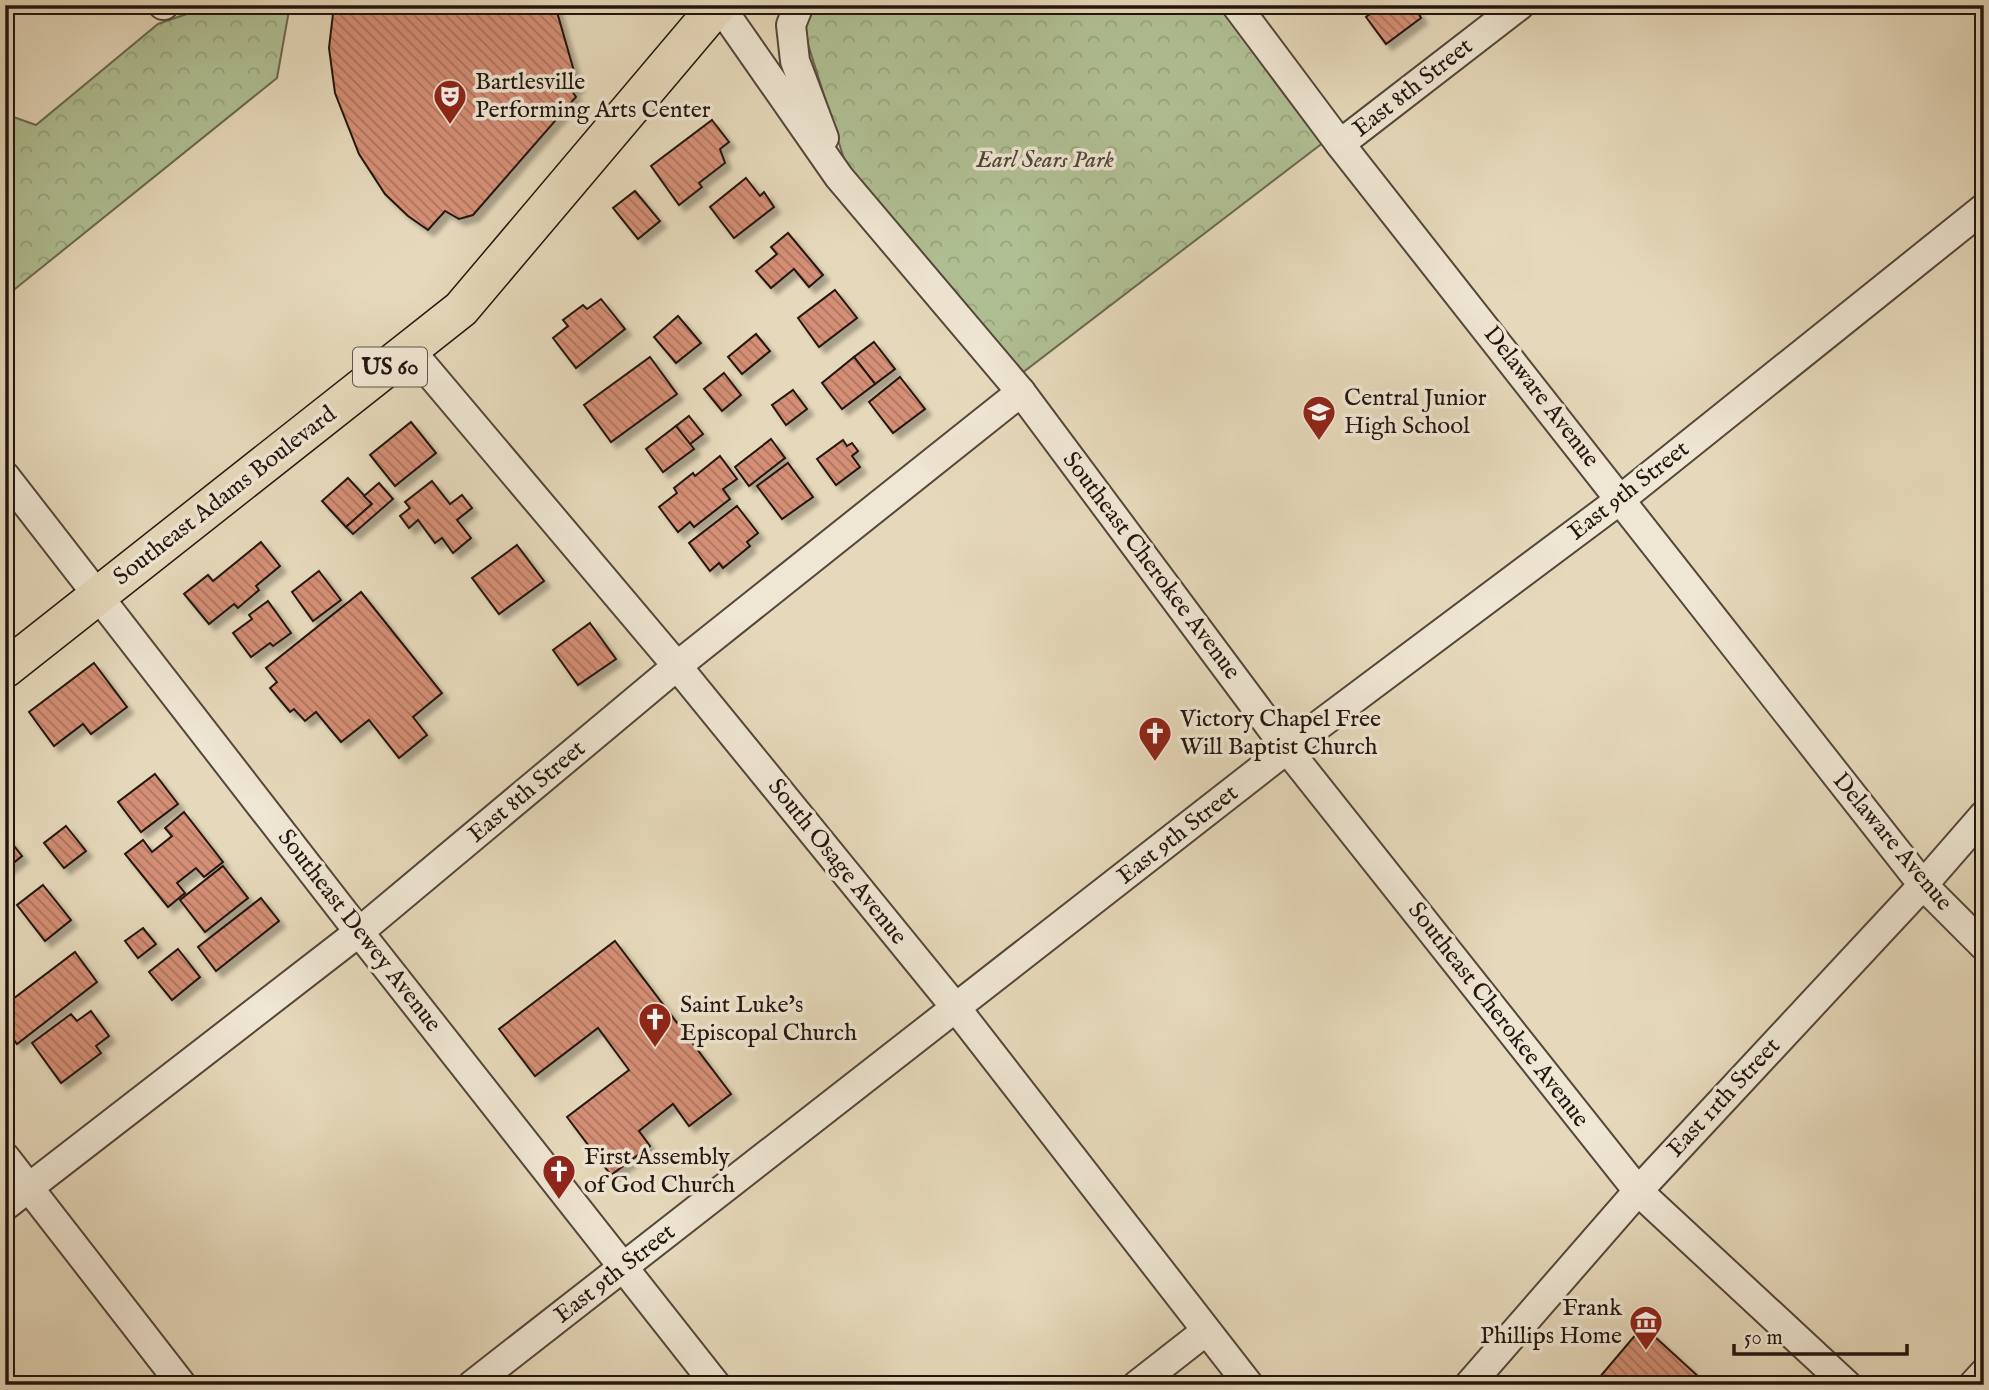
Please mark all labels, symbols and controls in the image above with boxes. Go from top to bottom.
street label: East 8th Street [1347,31,1479,145]
place label: Bartlesville Performing Arts Center [475,67,711,126]
theatre icon: Bartlesville Performing Arts Center [431,77,469,126]
park label: Earl Sears Park [975,145,1114,176]
street label: Delaware Avenue [1476,320,1606,474]
road number: US 60 [353,348,427,386]
place label: Central Junior High School [1344,383,1487,442]
school or university icon: Central Junior High School [1300,393,1338,442]
street label: Southeast Adams Boulevard [107,399,343,593]
street label: East 9th Street [1562,434,1696,548]
street label: Southeast Cherokee Avenue [1055,446,1247,686]
place label: Victory Chapel Free Will Baptist Church [1179,704,1381,763]
church icon: Victory Chapel Free Will Baptist Church [1136,714,1174,763]
street label: East 8th Street [462,734,592,850]
street label: Delaware Avenue [1825,766,1959,918]
street label: South Osage Avenue [760,773,914,951]
street label: East 9th Street [1111,778,1245,892]
street label: Southeast Dewey Avenue [270,823,448,1039]
street label: Southeast Cherokee Avenue [1400,896,1596,1134]
place label: Saint Luke's Episcopal Church [680,990,857,1049]
church icon: Saint Luke's Episcopal Church [636,1000,674,1049]
street label: East 11th Street [1661,1032,1787,1164]
place label: First Assembly of God Church [584,1142,735,1201]
church icon: First Assembly of God Church [540,1152,578,1201]
street label: East 9th Street [548,1217,682,1331]
place label: Frank Phillips Home [1480,1293,1622,1352]
museum icon: Frank Phillips Home [1627,1303,1665,1352]
scale bar [1734,1313,1907,1357]
text: 50 m [1744,1325,1783,1352]

